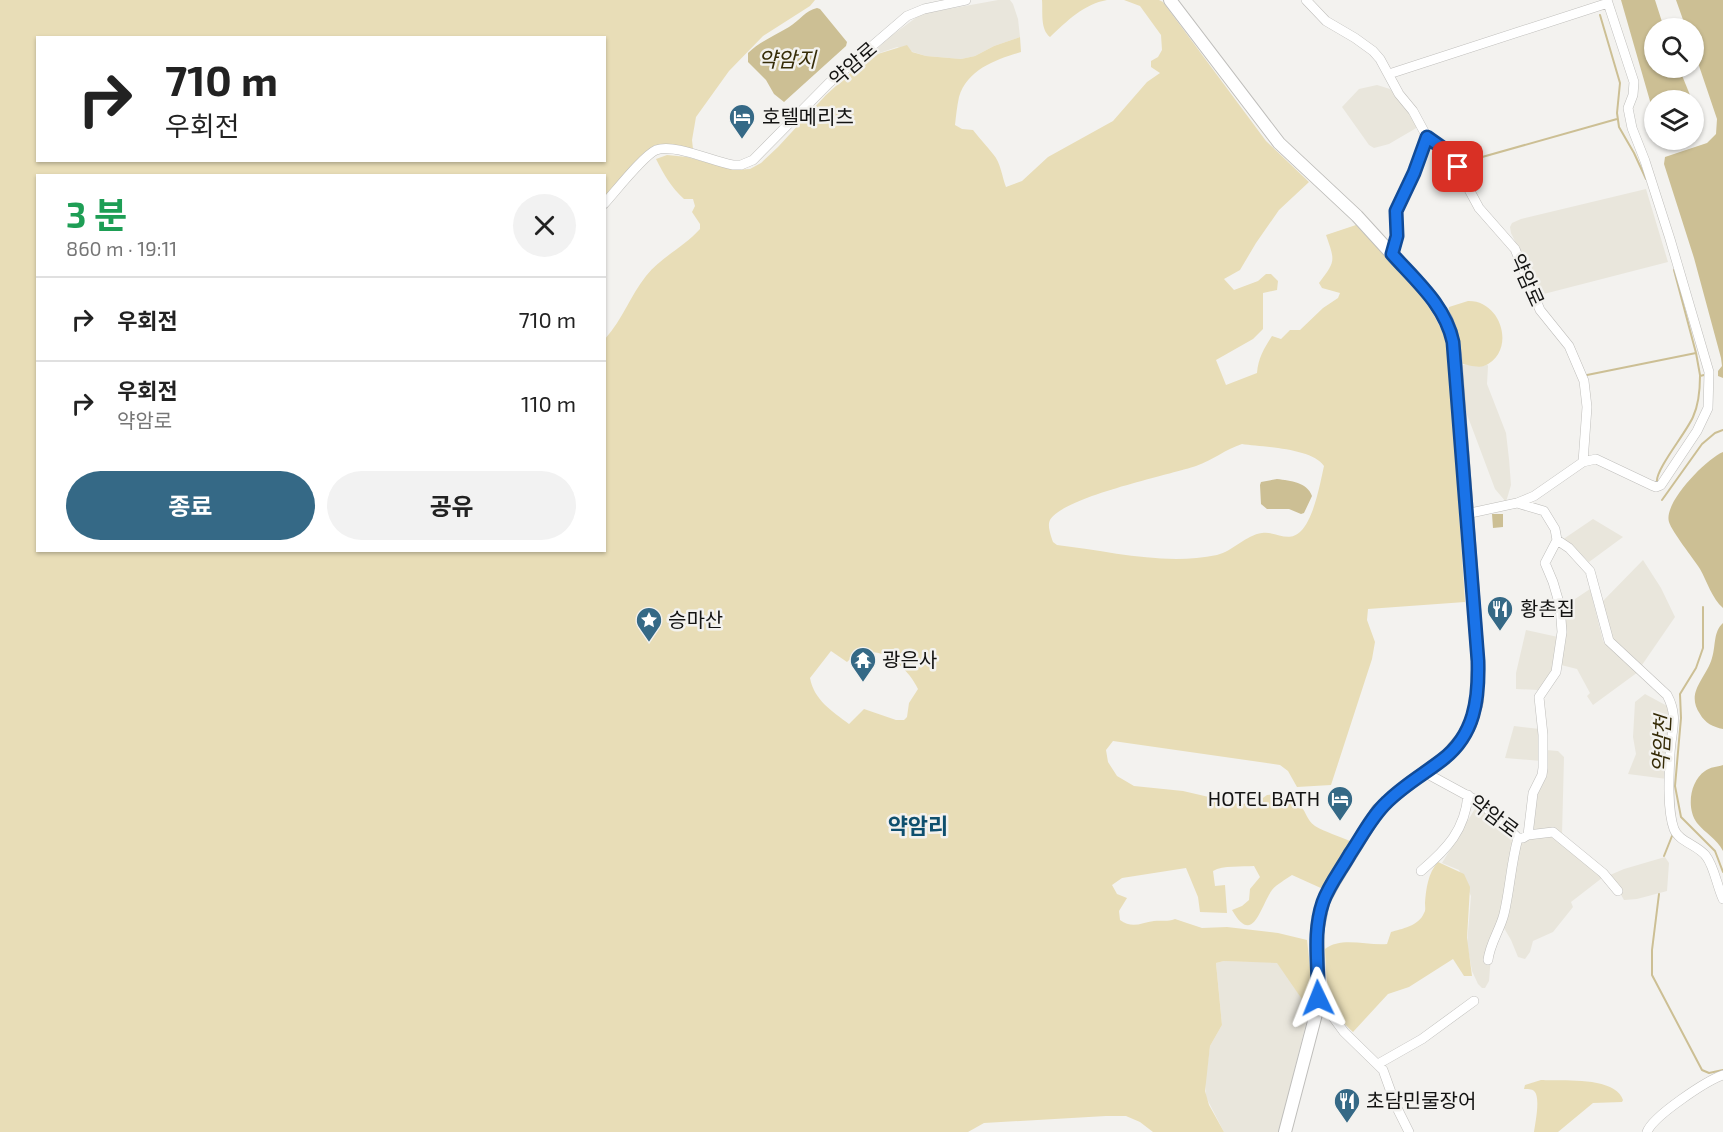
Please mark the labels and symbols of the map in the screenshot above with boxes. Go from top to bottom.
street label: 약암로 [824,36,881,90]
water label: 약암지 [758,46,818,71]
hotel icon: 호텔메리츠 [727,102,757,140]
place label: 호텔메리츠 [762,104,854,128]
pin [1432,141,1483,192]
street label: 약암로 [1506,249,1550,310]
restaurant icon: 황촌집 [1485,594,1515,632]
place label: 황촌집 [1520,596,1575,620]
place icon: 승마산 [634,605,664,643]
place label: 승마산 [668,607,723,631]
temple icon: 광은사 [848,645,878,683]
place label: 광은사 [882,647,937,671]
water label: 약암천 [1647,712,1675,774]
hotel icon: HOTEL BATH [1325,784,1355,822]
place label: HOTEL BATH [1208,786,1320,810]
street label: 약암로 [1465,789,1524,841]
district label: 약암리 [888,812,948,838]
position arrow [1286,966,1350,1030]
restaurant icon: 초담민물장어 [1332,1086,1362,1124]
place label: 초담민물장어 [1366,1088,1476,1112]

